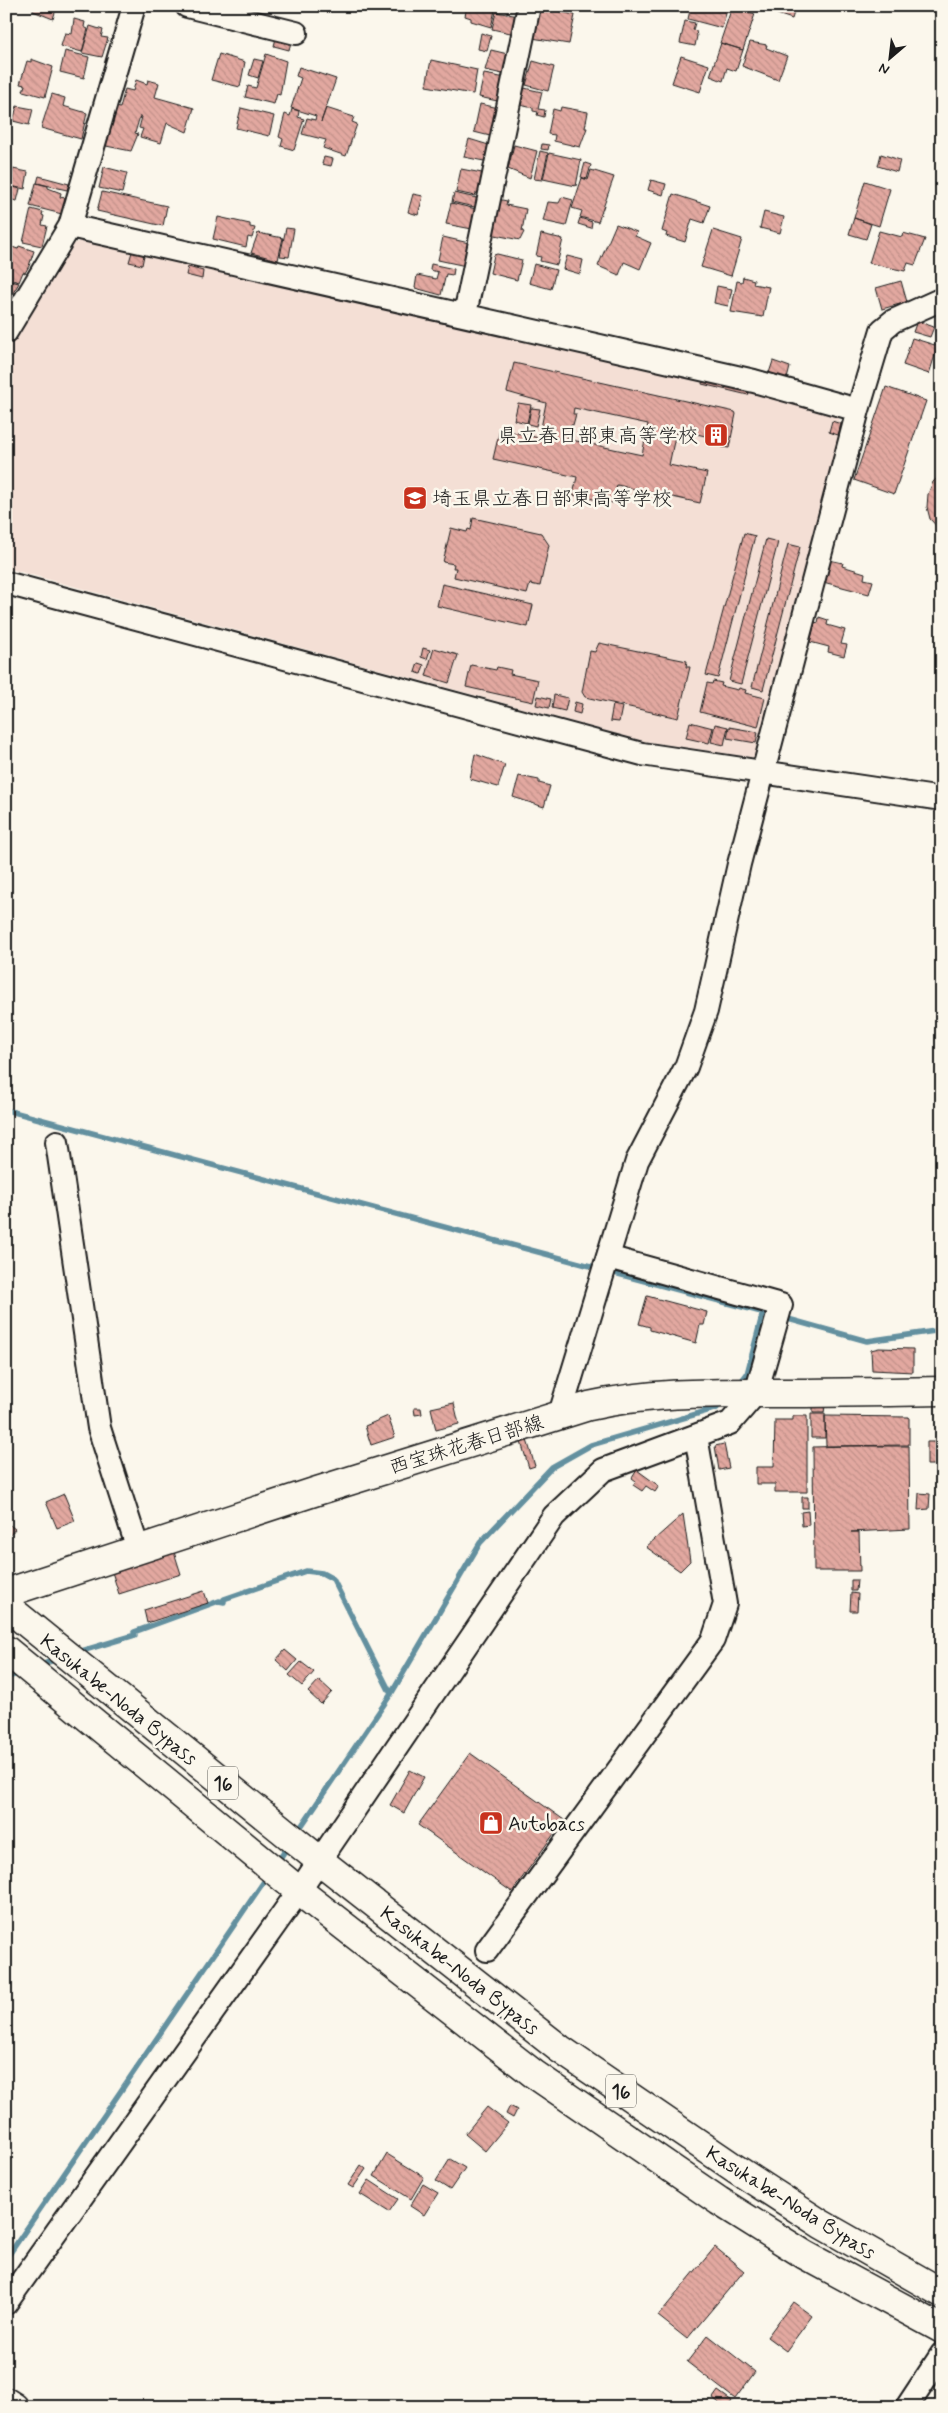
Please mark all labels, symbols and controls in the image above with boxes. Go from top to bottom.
north arrow [866,32,916,82]
text: N [876,58,893,79]
building icon: 県立春日部東高等学校 [703,422,729,448]
place label: 県立春日部東高等学校 [498,423,698,450]
school or university icon: 埼玉県立春日部東高等学校 [402,485,428,511]
place label: 埼玉県立春日部東高等学校 [432,486,672,513]
street label: 西宝珠花春日部線 [386,1409,547,1482]
street label: Kasukabe-Noda Bypass [34,1628,203,1772]
road number: 16 [208,1766,238,1800]
shop icon: Autobacs [478,1810,504,1836]
place label: Autobacs [508,1811,585,1838]
street label: Kasukabe-Noda Bypass [374,1900,545,2042]
road number: 16 [606,2074,636,2108]
street label: Kasukabe-Noda Bypass [700,2140,880,2267]

